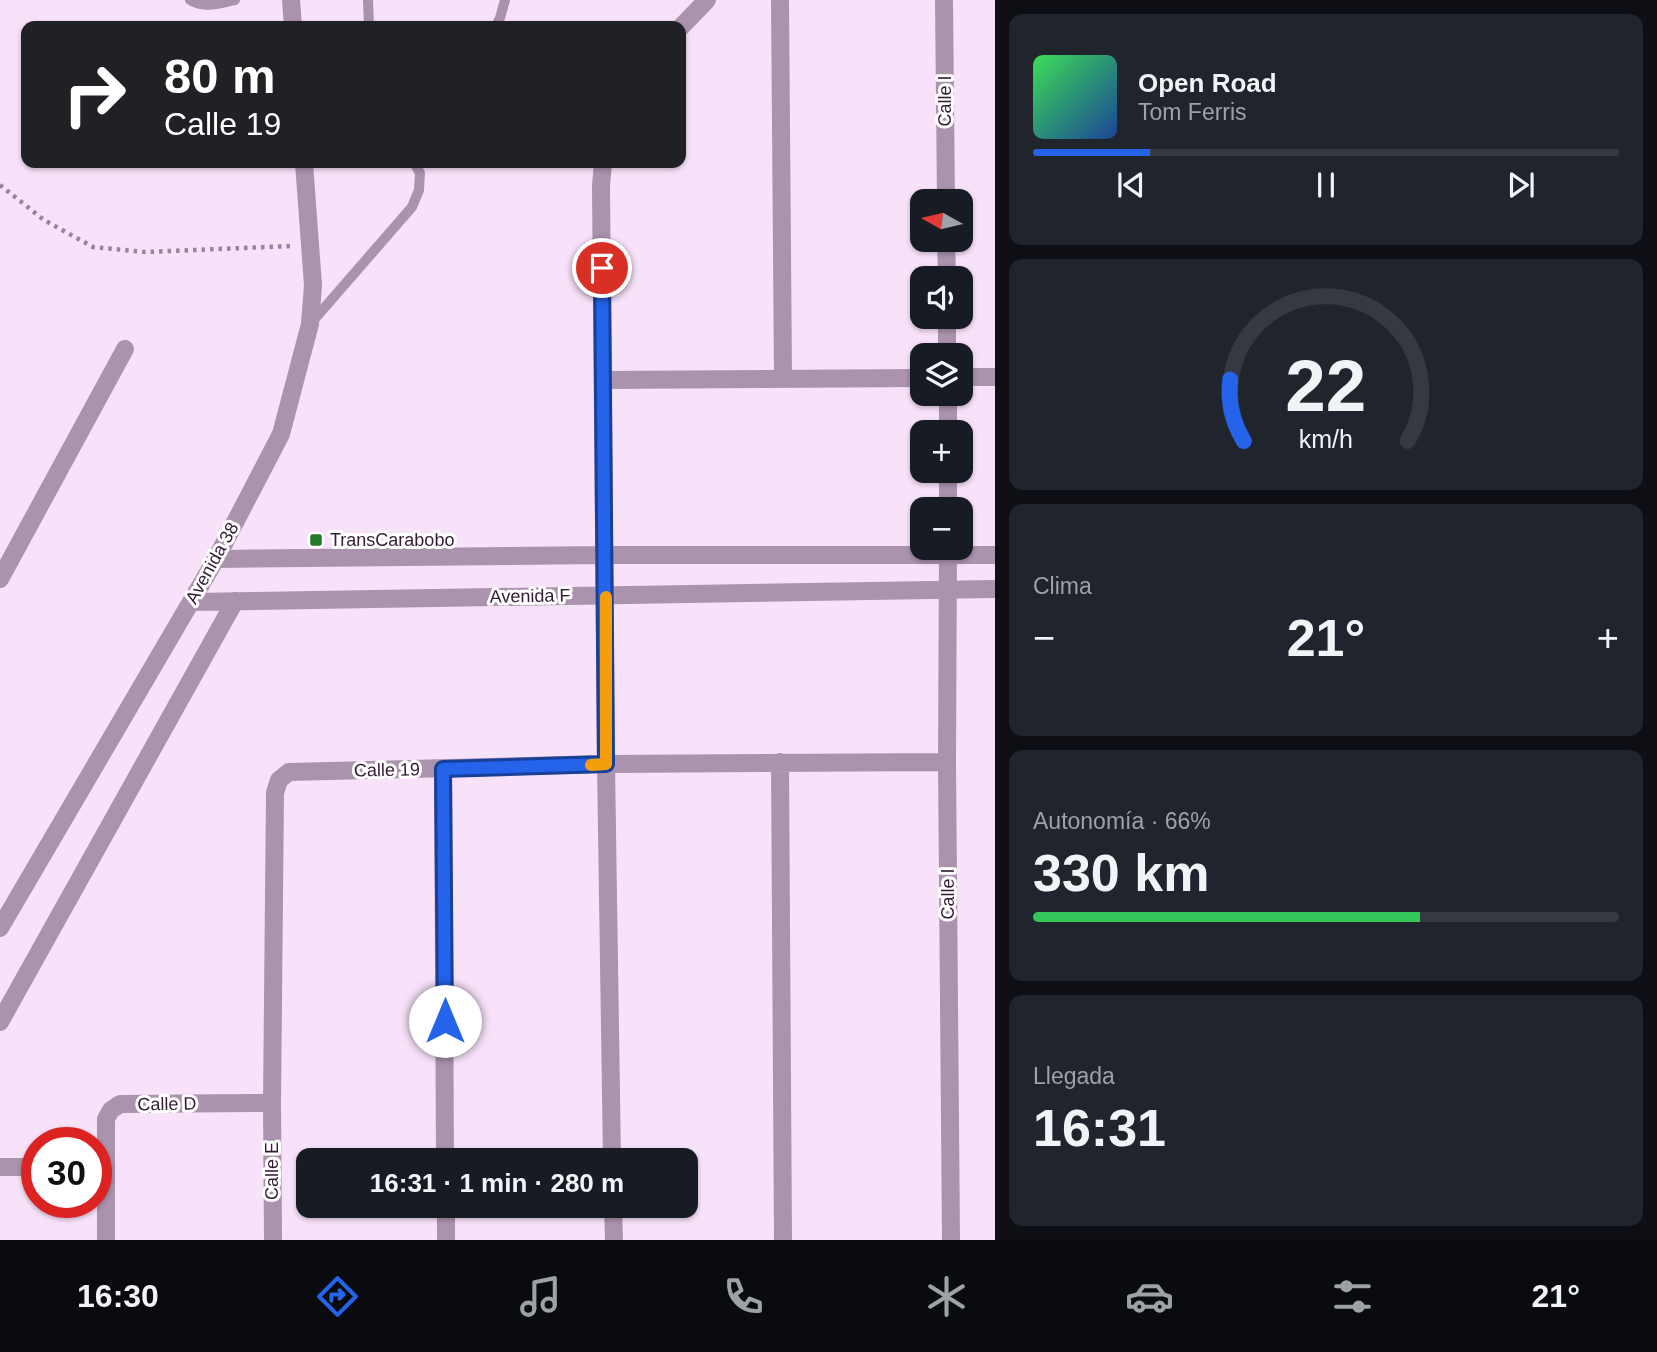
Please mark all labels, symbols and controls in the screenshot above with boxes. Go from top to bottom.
icon: right [49,49,140,140]
text: 80 m [164,49,276,103]
text: Open Road [1138,68,1277,98]
street label: Calle I [935,75,955,127]
text: Tom Ferris [1138,99,1247,125]
text: Calle 19 [164,106,281,142]
icon: previous [1112,166,1150,204]
icon: pause [1307,166,1345,204]
icon: next [1502,166,1540,204]
north arrow [910,189,973,252]
map controls [910,189,973,560]
pin [572,238,632,298]
icon: arrive [583,249,621,287]
button: sound [910,266,973,329]
button: layers [910,343,973,406]
text: 22 [1286,345,1366,426]
button: + [910,420,973,483]
text: km/h [1299,425,1353,453]
button: − [910,497,973,560]
street label: Avenida 38 [181,519,243,607]
place label: TransCarabobo [330,530,454,550]
marker: TransCarabobo [308,532,324,548]
text: Clima [1033,573,1092,599]
street label: Avenida F [489,585,571,607]
text: 21° [1287,609,1365,667]
text: − [1033,617,1055,659]
text: + [1597,617,1619,659]
street label: Calle 19 [354,759,420,781]
text: Autonomía · 66% [1033,808,1211,834]
text: 330 km [1033,844,1209,902]
street label: Calle I [938,868,958,920]
position arrow [408,984,482,1058]
text: Llegada [1033,1063,1115,1089]
street label: Calle D [137,1093,197,1115]
text: 16:31 [1033,1099,1166,1157]
speed limit sign: 30 [21,1127,112,1218]
street label: Calle E [262,1142,282,1200]
text: 16:31 · 1 min · 280 m [370,1168,624,1198]
icon: directions [313,1272,362,1321]
icon: music [516,1272,565,1321]
icon: phone [719,1272,768,1321]
icon: climate [922,1272,971,1321]
icon: car [1125,1272,1174,1321]
icon: filters [1328,1272,1377,1321]
text: 16:30 [77,1278,159,1314]
text: 21° [1532,1278,1580,1314]

